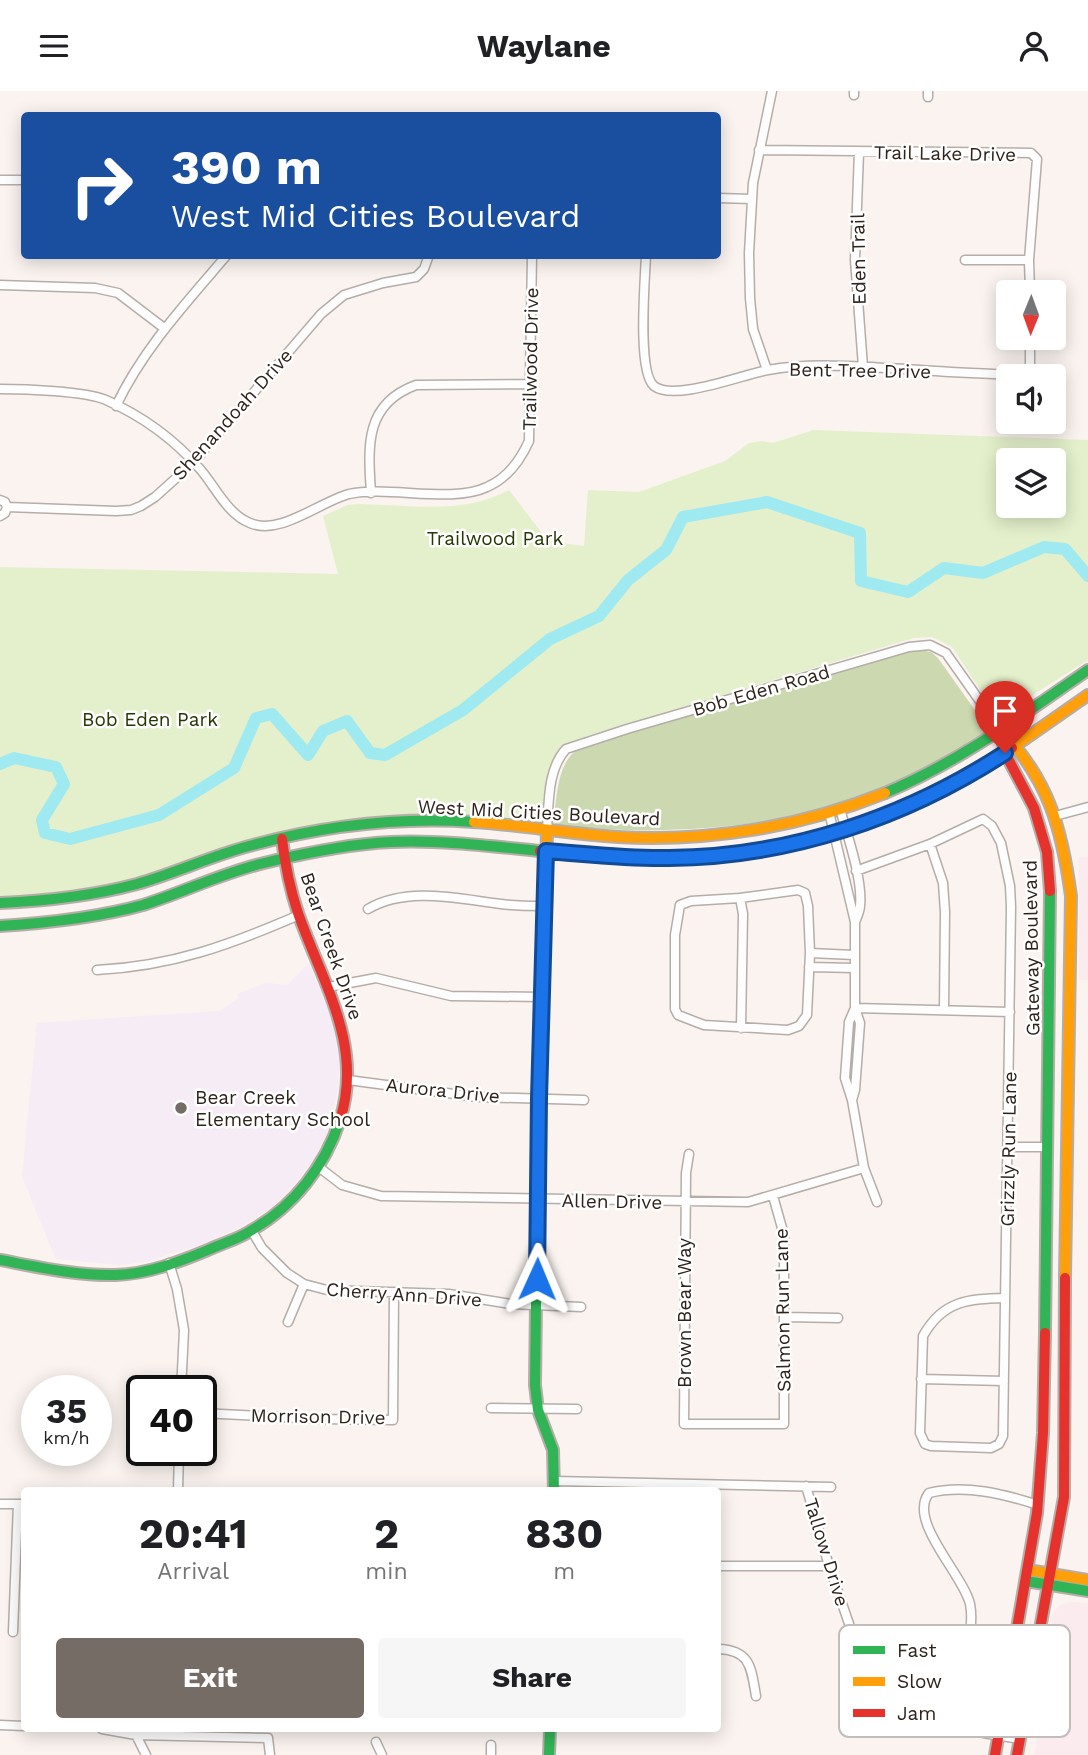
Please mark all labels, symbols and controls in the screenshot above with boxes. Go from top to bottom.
icon: menu [35,27,73,65]
text: Waylane [477,27,611,65]
icon: person [1015,27,1053,65]
text: 390 m [171,138,322,196]
icon: right [56,140,147,231]
street label: Trail Lake Drive [874,141,1016,166]
text: West Mid Cities Boulevard [171,197,580,235]
street label: Eden Trail [846,213,871,305]
north arrow [996,280,1066,350]
map controls [996,280,1066,518]
street label: Trailwood Drive [518,287,543,431]
street label: Shenandoah Drive [167,344,297,485]
street label: Bent Tree Drive [789,358,931,383]
button: sound [996,364,1066,434]
button: layers [996,448,1066,518]
park label: Trailwood Park [427,527,564,550]
street label: Bob Eden Road [690,660,832,721]
pin [975,681,1035,753]
icon: arrive [986,692,1024,730]
park label: Bob Eden Park [82,708,218,731]
street label: West Mid Cities Boulevard [417,795,661,830]
street label: Gateway Boulevard [1018,860,1045,1036]
street label: Bear Creek Drive [296,869,368,1023]
street label: Grizzly Run Lane [996,1071,1021,1227]
street label: Aurora Drive [385,1073,501,1108]
place label: Bear Creek Elementary School [195,1086,370,1131]
marker: Bear Creek Elementary School [173,1100,189,1116]
street label: Allen Drive [561,1189,662,1214]
street label: Salmon Run Lane [770,1228,795,1392]
street label: Brown Bear Way [673,1238,696,1388]
position arrow [500,1242,574,1316]
street label: Cherry Ann Drive [325,1278,483,1311]
speed limit sign: 40 [126,1375,217,1466]
text: 35 [46,1390,87,1432]
street label: Morrison Drive [250,1404,386,1429]
text: km/h [43,1427,90,1448]
street label: Tallow Drive [799,1495,854,1609]
text: 20:41 [139,1509,248,1558]
text: 2 [374,1509,399,1558]
text: 830 [525,1509,603,1558]
text: Arrival [157,1558,229,1585]
text: min [365,1558,408,1585]
text: m [553,1558,575,1585]
legend [839,1625,1070,1737]
button: Exit [56,1638,364,1718]
button: Share [378,1638,686,1718]
text: Fast [897,1639,936,1662]
text: Slow [897,1670,942,1693]
text: Jam [897,1702,936,1725]

